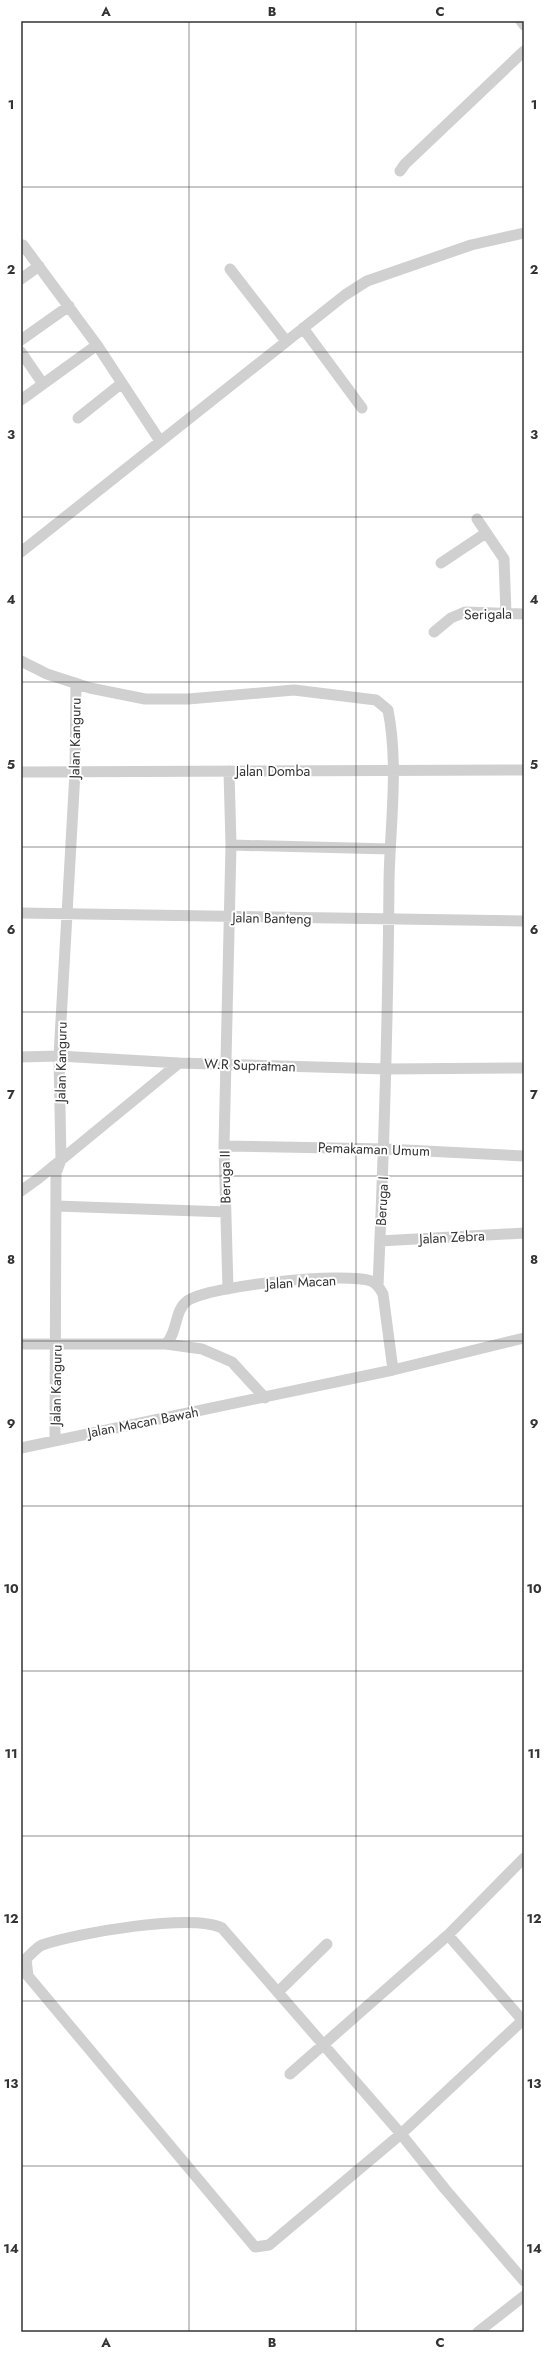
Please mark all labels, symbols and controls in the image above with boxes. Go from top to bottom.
text: A [100,2,111,21]
text: B [268,2,277,21]
text: C [435,2,445,21]
text: 1 [8,95,14,114]
text: 1 [531,95,537,114]
text: 2 [7,260,15,279]
text: 2 [530,260,538,279]
text: 3 [7,425,15,444]
text: 3 [530,425,538,444]
text: 4 [6,590,16,609]
text: 4 [529,590,539,609]
street label: Serigala [464,604,512,624]
street label: Jalan Kanguru [64,697,86,781]
text: 5 [7,755,15,774]
text: 5 [530,755,538,774]
street label: Jalan Domba [234,761,310,781]
street label: Jalan Banteng [230,907,312,929]
text: 6 [7,920,16,939]
text: 6 [530,920,539,939]
street label: Jalan Kanguru [50,1021,72,1105]
street label: W.R Supratman [204,1053,296,1077]
text: 7 [7,1085,15,1104]
text: 7 [530,1085,538,1104]
street label: Pemakaman Umum [318,1137,430,1161]
street label: Beruga II [215,1150,235,1204]
street label: Beruga I [371,1176,393,1226]
street label: Jalan Zebra [417,1225,485,1249]
text: 8 [7,1250,15,1269]
text: 8 [530,1250,538,1269]
street label: Jalan Macan [263,1270,337,1294]
street label: Jalan Kanguru [45,1344,67,1428]
street label: Jalan Macan Bawah [84,1401,200,1443]
text: 9 [7,1414,16,1433]
text: 9 [530,1414,539,1433]
text: 10 [3,1579,19,1598]
text: 10 [526,1579,542,1598]
text: 11 [4,1744,18,1763]
text: 11 [527,1744,541,1763]
text: 12 [3,1909,19,1928]
text: 12 [526,1909,542,1928]
text: 13 [4,2074,18,2093]
text: 13 [527,2074,541,2093]
text: 14 [3,2239,19,2258]
text: 14 [526,2239,542,2258]
text: A [100,2333,111,2352]
text: B [268,2333,277,2352]
text: C [435,2333,445,2352]

